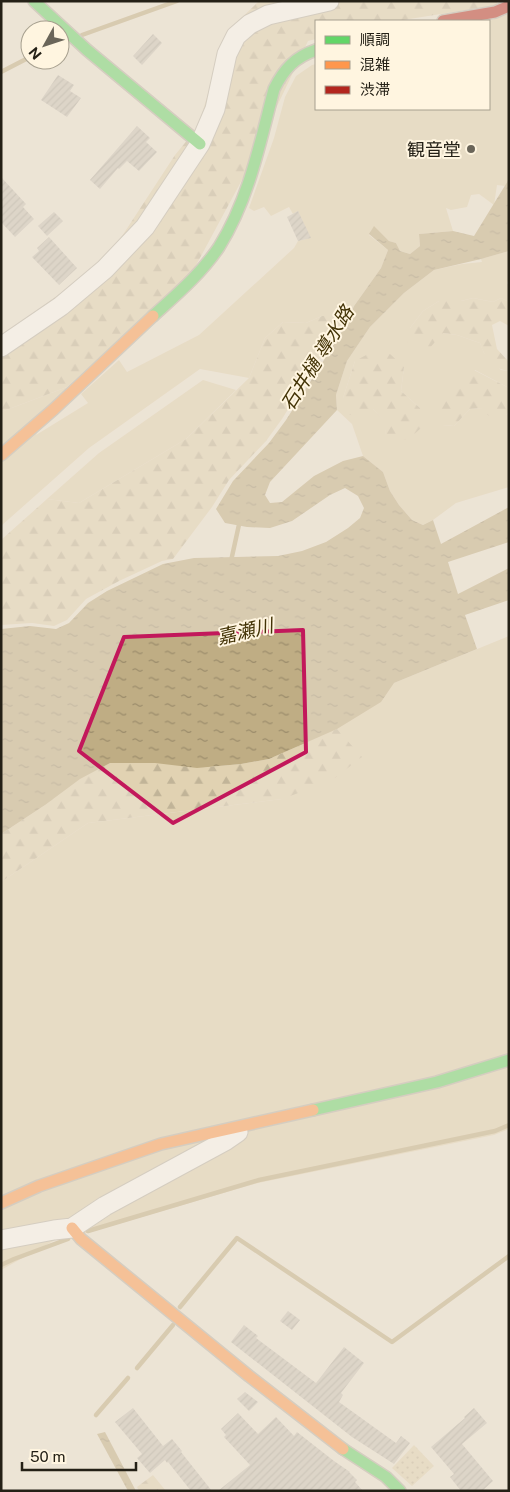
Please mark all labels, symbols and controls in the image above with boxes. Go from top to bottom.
north arrow [20,20,70,70]
legend [315,20,490,110]
text: 順調 [360,31,390,48]
text: N [25,44,45,63]
text: 混雑 [360,56,390,73]
text: 渋滞 [360,81,390,98]
place label: 観音堂 [407,139,461,160]
marker: 観音堂 [465,143,477,155]
water label: 石井樋 導水路 [276,300,359,414]
water label: 嘉瀬川 [215,613,277,648]
scale bar [22,1440,136,1472]
text: 50 m [30,1448,65,1465]

